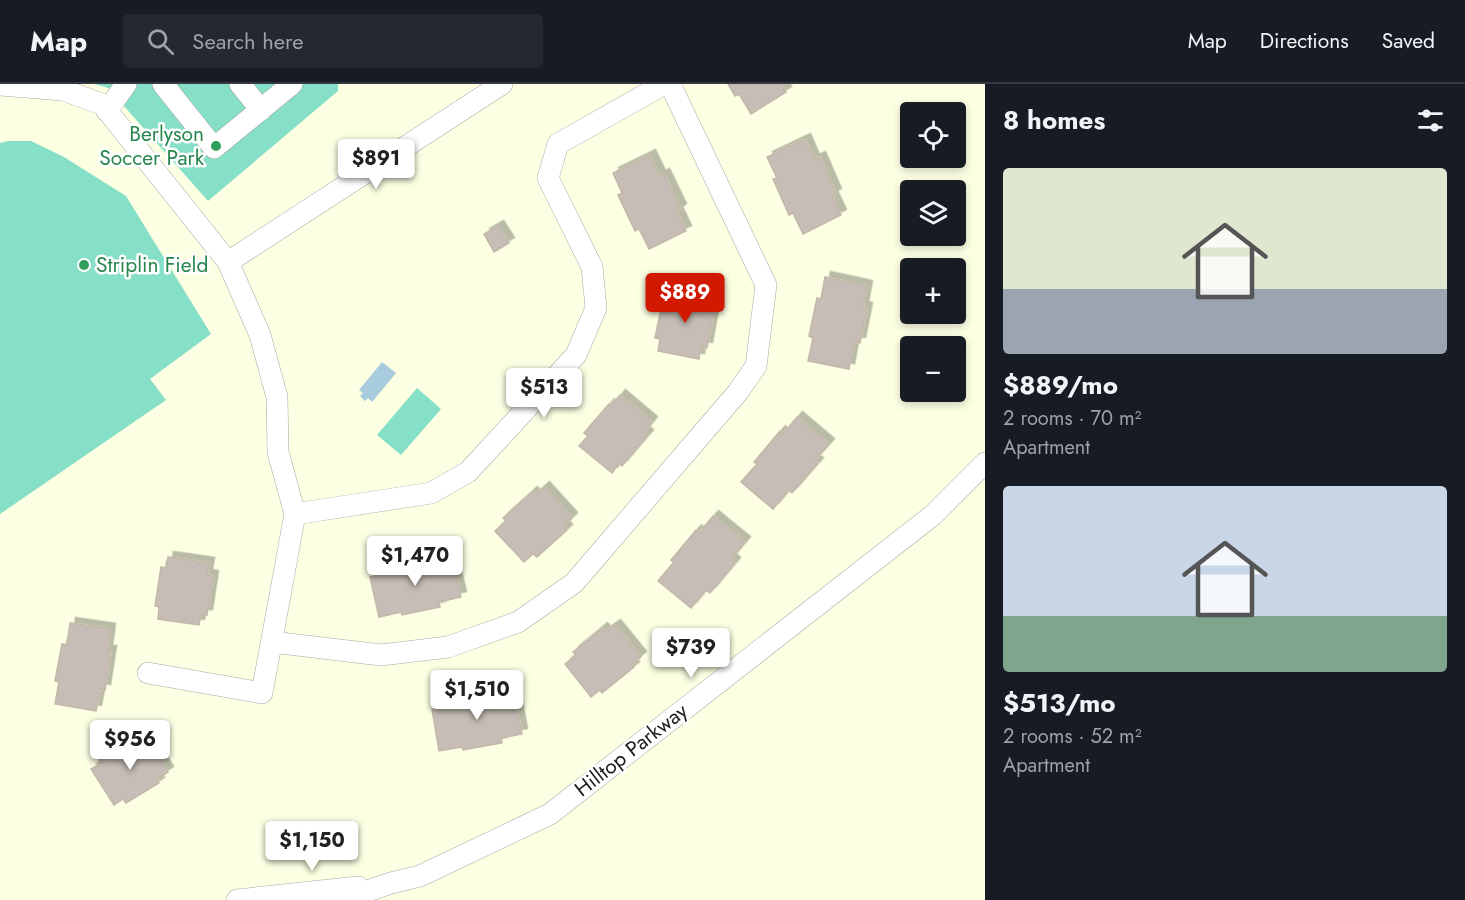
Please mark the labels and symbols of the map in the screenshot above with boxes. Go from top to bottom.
place label: Berlyson Soccer Park [99,119,205,173]
marker: Berlyson Soccer Park [209,139,223,153]
pin: $891 [340,139,412,190]
place label: Striplin Field [96,250,208,280]
marker: Striplin Field [77,258,91,272]
pin: $889 [649,273,721,324]
pin: $513 [508,368,580,419]
pin: $1,470 [366,536,464,587]
pin: $739 [655,628,727,679]
pin: $1,510 [428,670,526,721]
street label: Hilltop Parkway [568,696,694,804]
pin: $956 [94,720,166,771]
pin: $1,150 [263,821,361,872]

